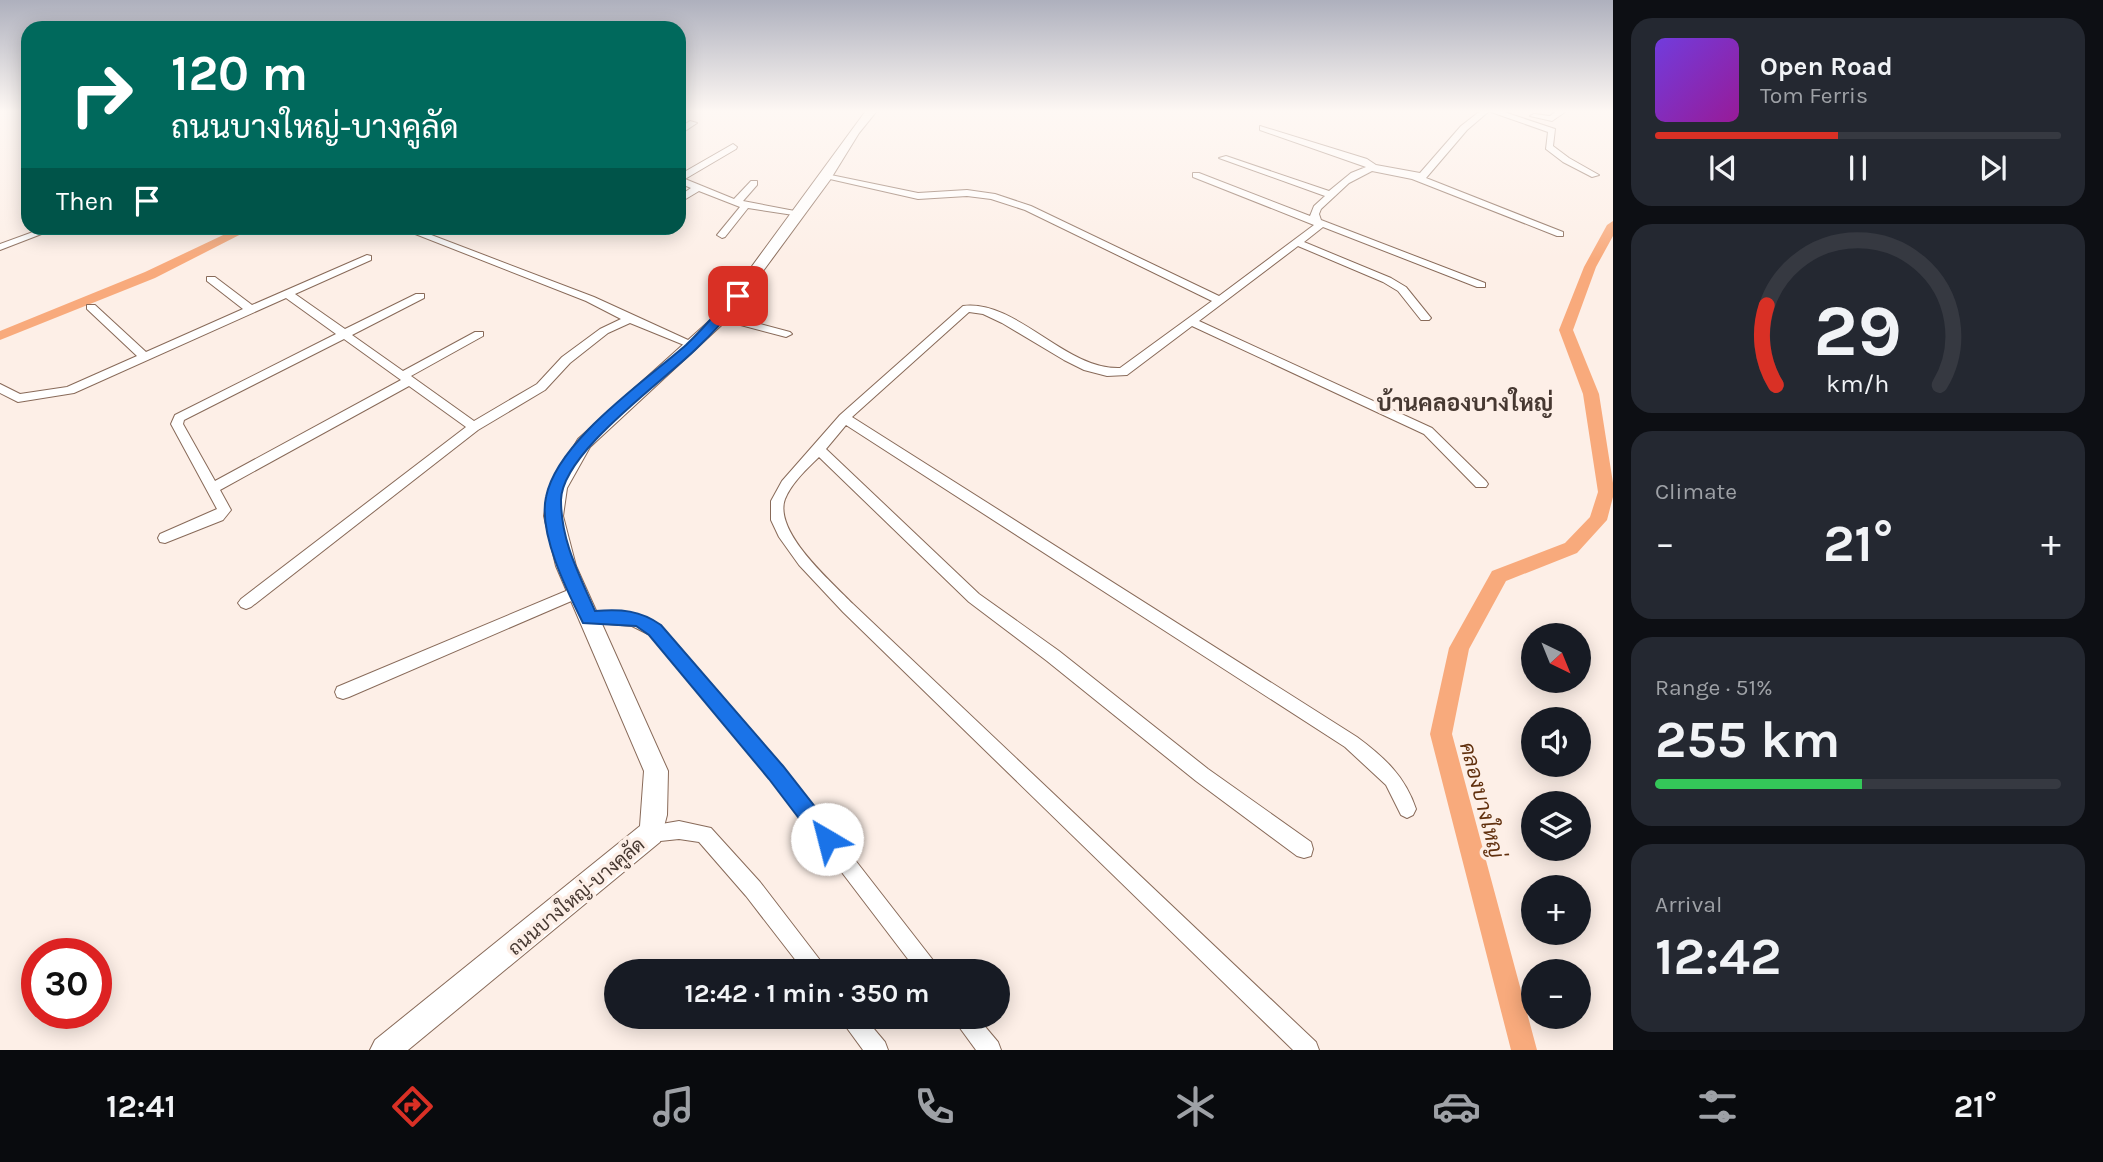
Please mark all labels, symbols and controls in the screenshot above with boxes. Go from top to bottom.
text: 120 m [171,45,308,102]
icon: right [56,49,147,140]
text: Open Road [1760,51,1893,82]
text: Tom Ferris [1760,82,1868,109]
text: ถนนบางใหญ่-บางคูลัด [171,109,459,146]
icon: previous [1704,149,1742,187]
icon: pause [1839,149,1877,187]
icon: next [1974,149,2012,187]
icon: arrive [128,182,166,220]
text: Then [56,186,114,217]
pin [708,266,768,326]
icon: arrive [719,277,757,315]
text: 29 [1814,288,1902,373]
text: km/h [1826,368,1890,397]
district label: บ้านคลองบางใหญ่ [1377,387,1553,418]
text: Climate [1655,478,1737,505]
text: 21° [1823,513,1893,574]
text: − [1655,521,1675,566]
text: + [2041,521,2061,566]
north arrow [1521,623,1591,693]
map controls [1521,623,1591,1029]
text: Range · 51% [1655,674,1773,701]
button: sound [1521,707,1591,777]
text: 255 km [1655,709,1840,770]
water label: คลองบางใหญ่ [1455,739,1510,862]
button: layers [1521,791,1591,861]
position arrow [790,802,864,876]
street label: ถนนบางใหญ่-บางคูลัด [503,832,650,962]
button: + [1521,875,1591,945]
text: Arrival [1655,891,1722,918]
text: 12:42 [1655,926,1781,987]
speed limit sign: 30 [21,938,112,1029]
button: − [1521,959,1591,1029]
text: 12:42 · 1 min · 350 m [685,978,929,1009]
icon: directions [388,1082,437,1131]
icon: music [649,1082,698,1131]
icon: phone [910,1082,959,1131]
icon: climate [1171,1082,1220,1131]
icon: car [1432,1082,1481,1131]
icon: filters [1693,1082,1742,1131]
text: 12:41 [106,1088,176,1125]
text: 21° [1954,1088,1997,1125]

